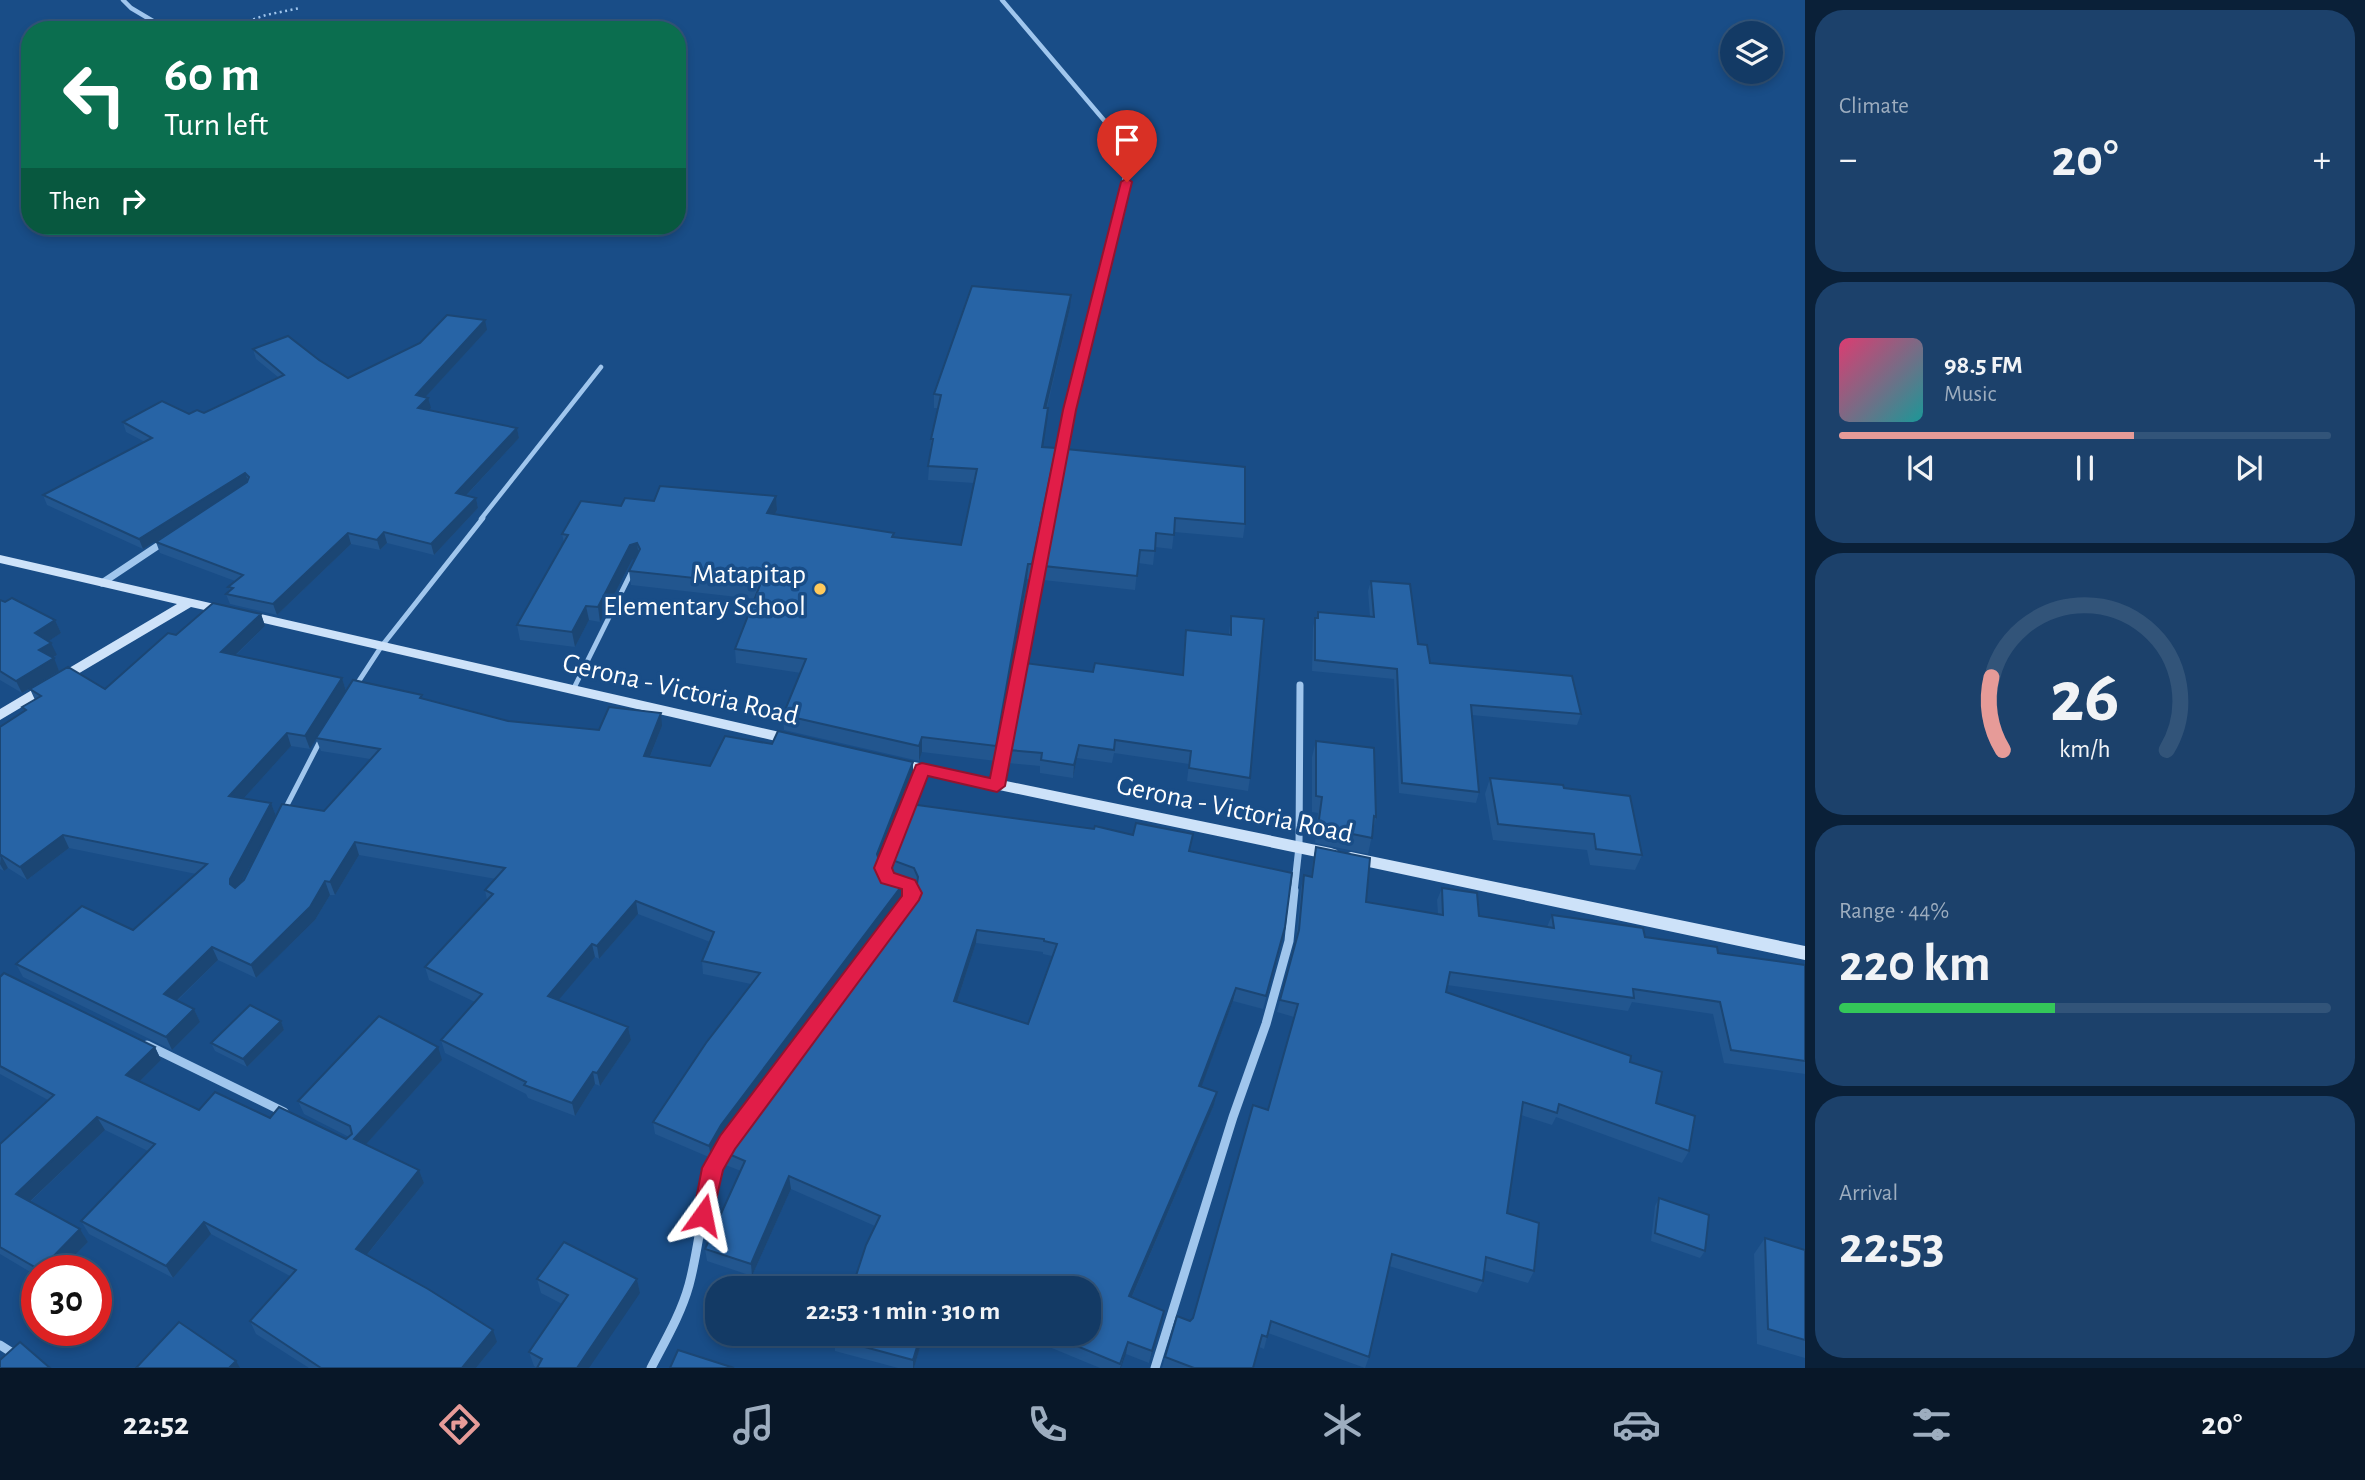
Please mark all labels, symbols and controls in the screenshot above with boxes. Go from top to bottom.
map controls [1720,21,1783,84]
button: layers [1720,21,1783,84]
icon: left [49,49,140,140]
text: 60 m [164,51,260,100]
text: Climate [1839,95,1909,118]
text: Turn left [164,109,268,141]
pin [1097,110,1157,182]
icon: arrive [1108,121,1146,159]
text: 20° [2052,133,2118,185]
text: − [1839,141,1857,179]
text: + [2313,141,2331,179]
icon: right [114,182,152,220]
text: Then [49,188,100,214]
text: 98.5 FM [1944,352,2023,378]
text: Music [1944,383,1996,406]
icon: previous [1902,449,1940,487]
icon: pause [2066,449,2104,487]
icon: next [2230,449,2268,487]
place label: Matapitap Elementary School [603,561,806,621]
marker: Matapitap Elementary School [812,581,828,597]
street label: Gerona - Victoria Road [560,649,801,731]
text: 26 [2050,662,2120,735]
text: km/h [2059,737,2111,762]
street label: Gerona - Victoria Road [1114,771,1355,849]
text: Range · 44% [1839,900,1949,923]
text: 220 km [1839,938,1991,990]
position arrow [666,1178,740,1252]
text: Arrival [1839,1182,1898,1205]
text: 22:53 [1839,1220,1945,1272]
speed limit sign: 30 [21,1255,112,1346]
text: 22:53 · 1 min · 310 m [806,1298,1000,1324]
icon: directions [435,1400,484,1449]
icon: music [729,1400,778,1449]
icon: phone [1023,1400,1072,1449]
icon: climate [1318,1400,1367,1449]
icon: car [1612,1400,1661,1449]
icon: filters [1907,1400,1956,1449]
text: 22:52 [123,1408,189,1440]
text: 20° [2201,1408,2242,1440]

